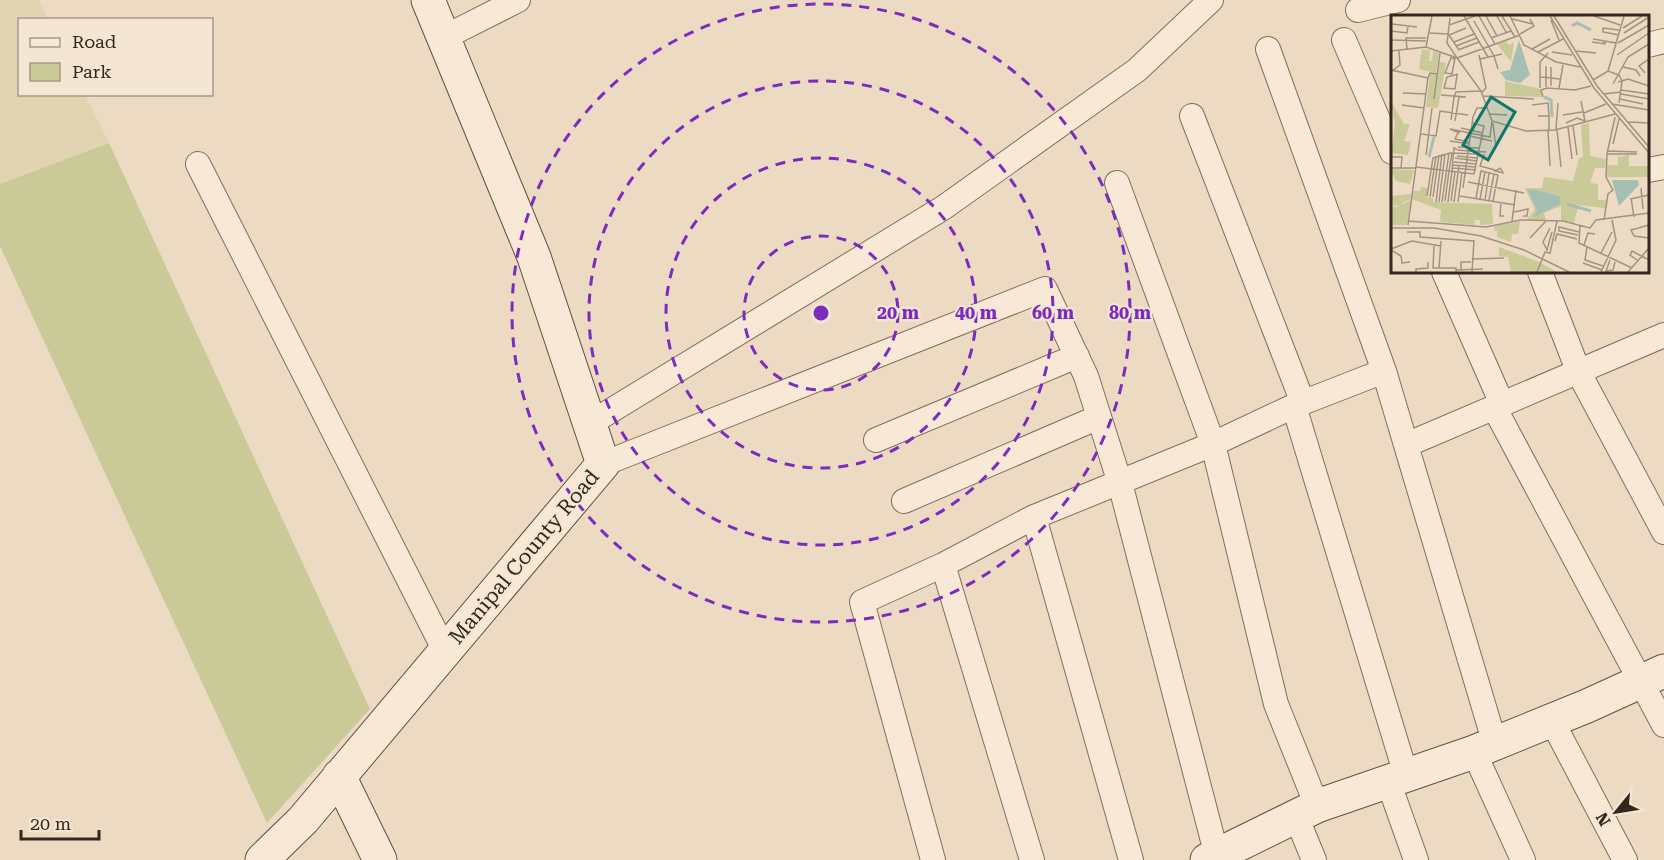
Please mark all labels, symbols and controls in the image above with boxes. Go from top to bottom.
inset map [1391,15,1649,273]
legend [18,18,213,96]
text: Road [72,31,117,52]
text: Park [72,61,112,82]
text: 20 m [877,302,920,323]
text: 40 m [955,302,998,323]
text: 60 m [1032,302,1075,323]
text: 80 m [1109,302,1152,323]
centre of rings [811,303,831,323]
street label: Manipal County Road [444,465,604,649]
north arrow [1586,782,1646,842]
scale bar [21,803,99,841]
text: N [1592,809,1615,829]
text: 20 m [30,813,71,834]

